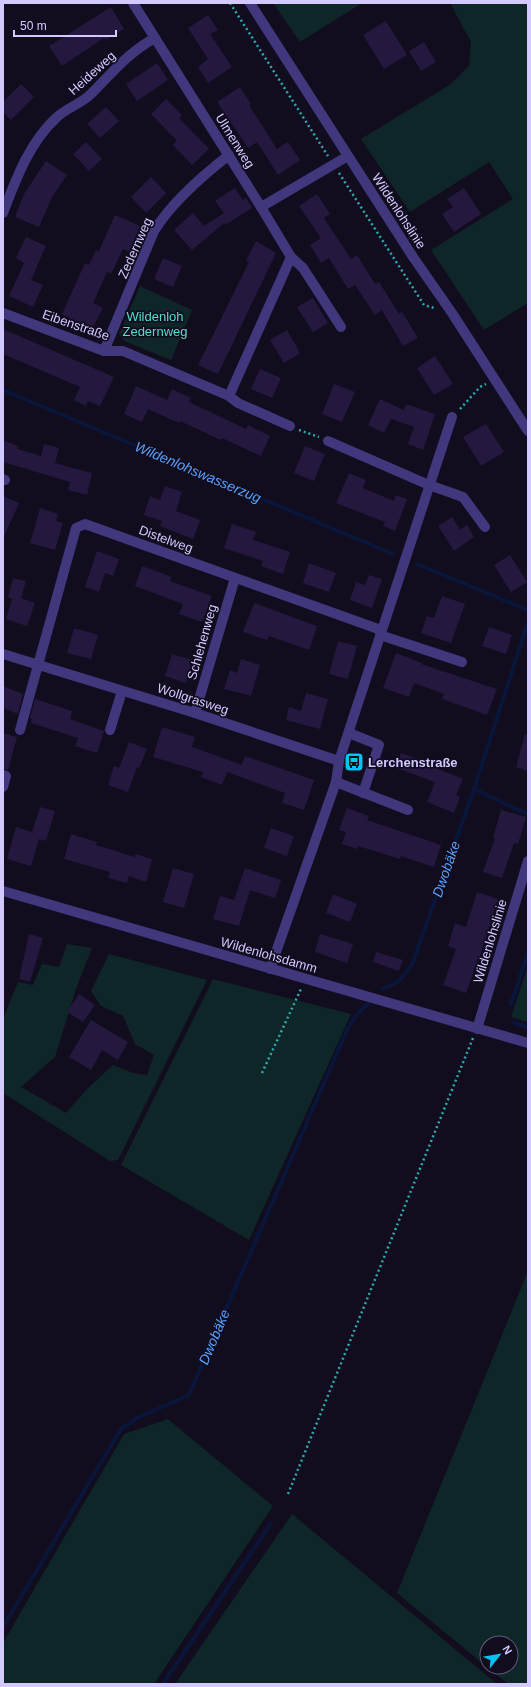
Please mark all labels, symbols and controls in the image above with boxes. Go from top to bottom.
scale bar [14,12,116,38]
text: 50 m [20,19,47,33]
street label: Heideweg [65,48,119,98]
street label: Ulmenweg [212,111,258,171]
street label: Wildenlohslinie [369,171,429,251]
street label: Zedernweg [115,215,155,281]
street label: Eibenstraße [40,306,112,344]
park label: Wildenloh Zedernweg [122,309,188,339]
water label: Wildenlohswasserzug [133,438,264,506]
street label: Distelweg [137,522,195,556]
street label: Schlehenweg [184,602,220,682]
street label: Wollgrasweg [155,680,231,718]
bus stop icon: Lerchenstraße [343,751,365,773]
place label: Lerchenstraße [368,755,458,770]
water label: Dwobäke [429,839,463,899]
street label: Wildenlohslinie [470,897,510,985]
street label: Wildenlohsdamm [219,934,319,976]
water label: Dwobäke [195,1307,233,1367]
north arrow [479,1635,519,1675]
text: N [500,1643,515,1656]

